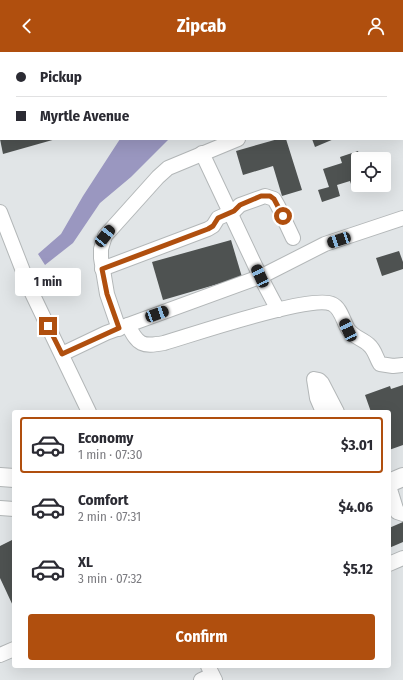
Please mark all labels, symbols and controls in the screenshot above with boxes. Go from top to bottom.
icon: back [16,15,38,37]
text: Zipcab [177,15,226,37]
icon: person [365,15,387,37]
text: Pickup [40,68,82,86]
text: Myrtle Avenue [40,107,129,125]
map controls [351,152,391,192]
button: locate [351,152,391,192]
route start [274,207,292,225]
car [93,223,117,249]
car [326,231,352,249]
car [249,263,271,289]
callout: 1 min [15,268,81,296]
text: 1 min [34,274,62,289]
car [144,304,170,324]
route end [39,317,57,335]
car [337,317,359,343]
icon: car [30,427,66,463]
text: Economy [78,429,133,447]
text: $3.01 [341,436,373,454]
text: 1 min · 07:30 [78,447,142,462]
icon: car [30,489,66,525]
text: Comfort [78,491,129,509]
text: $4.06 [339,498,373,516]
text: 2 min · 07:31 [78,509,141,524]
icon: car [30,551,66,587]
text: XL [78,553,93,571]
text: $5.12 [343,560,373,578]
text: 3 min · 07:32 [78,571,142,586]
button: Confirm [28,614,375,660]

